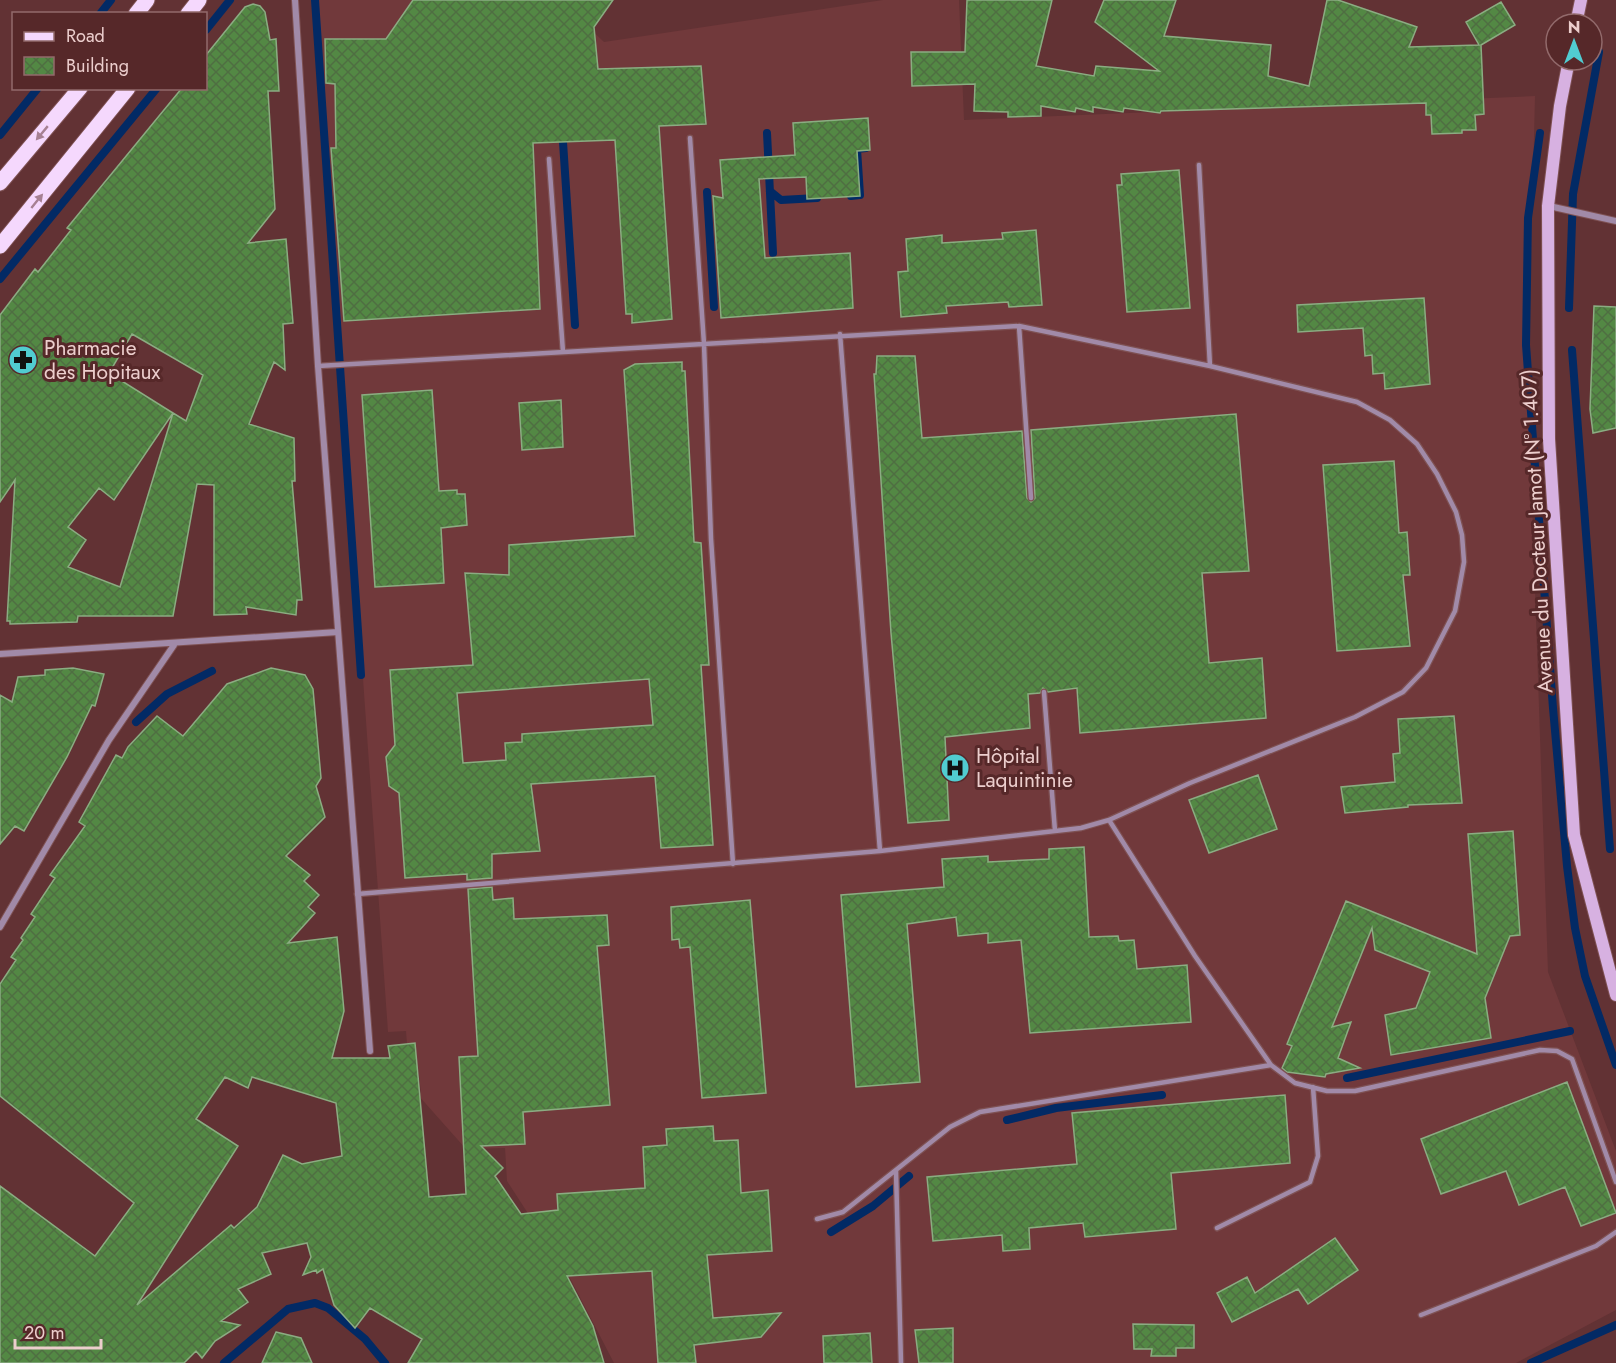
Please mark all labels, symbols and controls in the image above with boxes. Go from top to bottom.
legend [12,12,207,90]
north arrow [1544,12,1604,72]
text: N [1568,16,1580,39]
text: Road [66,23,105,49]
text: Building [66,53,129,79]
one-way arrow [36,125,49,140]
one-way arrow [30,194,43,209]
place label: Pharmacie des Hopitaux [44,333,161,387]
pharmacy icon: Pharmacie des Hopitaux [7,344,39,376]
street label: Avenue du Docteur Jamot (N° 1.407) [1514,368,1560,694]
place label: Hôpital Laquintinie [976,741,1073,795]
hospital icon: Hôpital Laquintinie [939,752,971,784]
scale bar [15,1312,100,1350]
text: 20 m [24,1320,64,1346]

